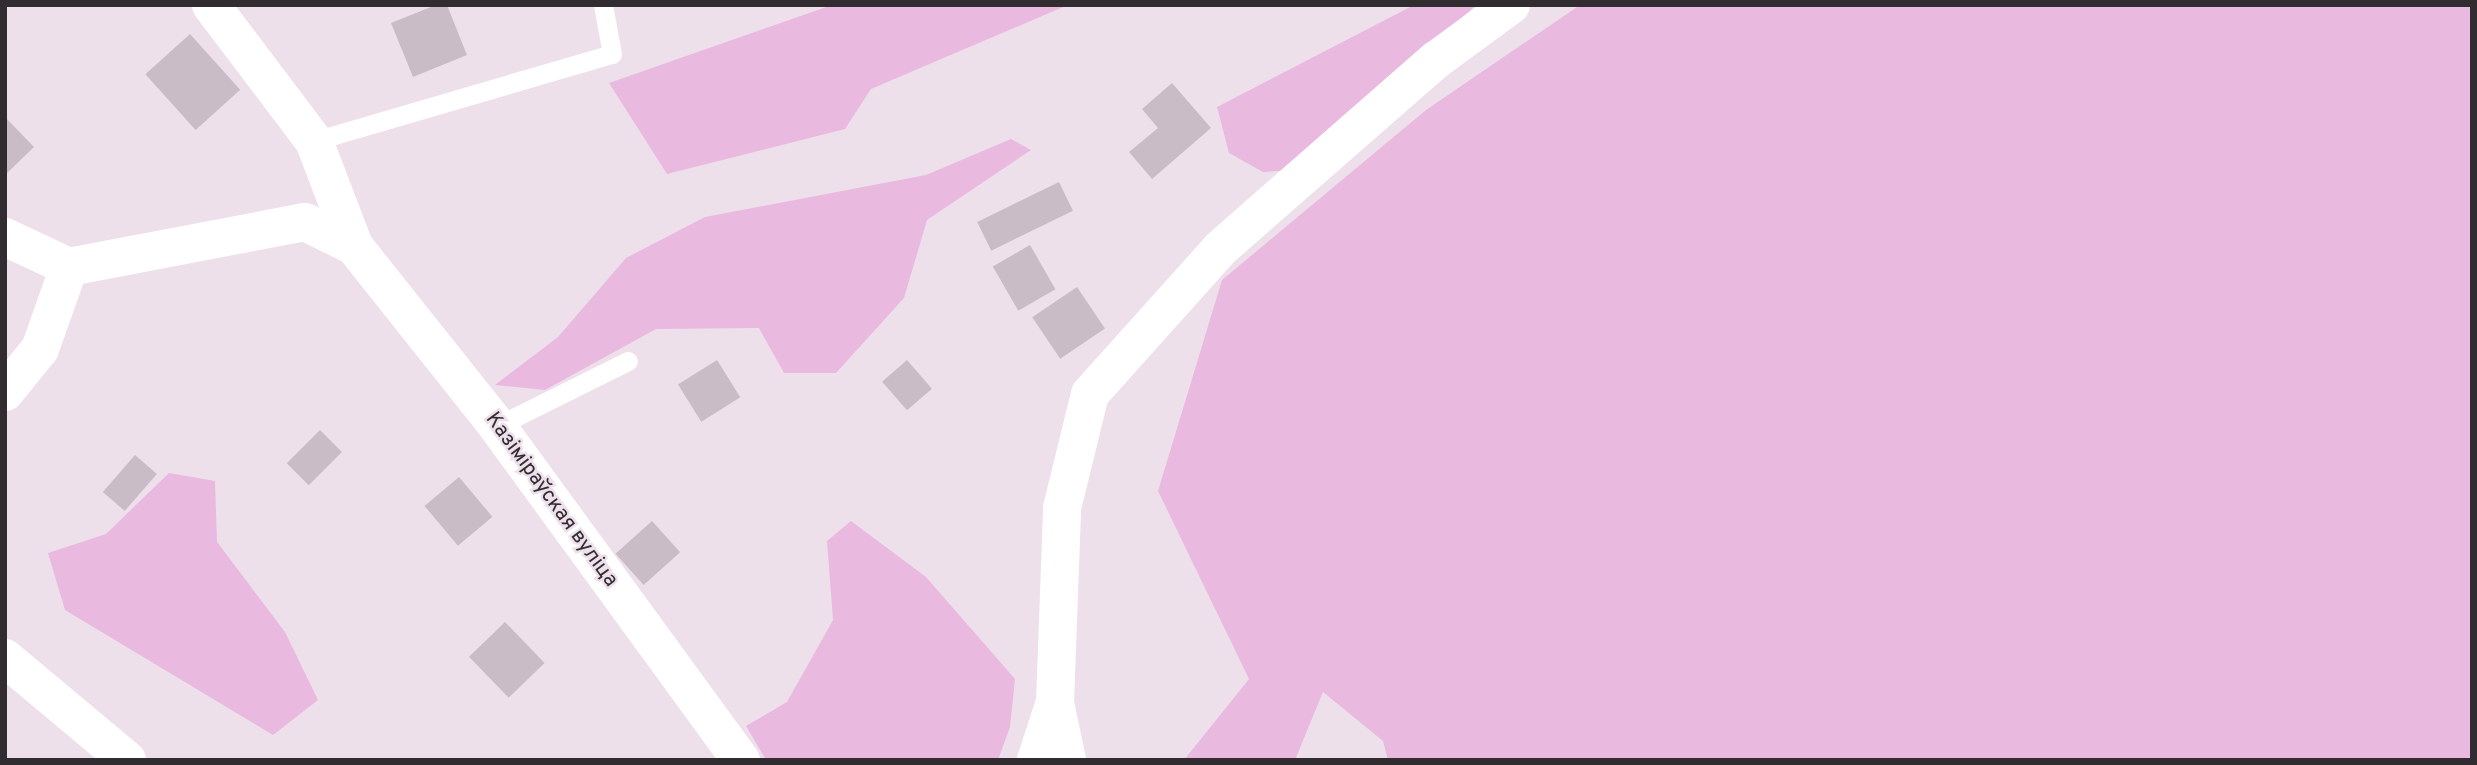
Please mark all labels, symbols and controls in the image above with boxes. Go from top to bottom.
street label: Казіміраўская вуліца [479,408,623,592]

